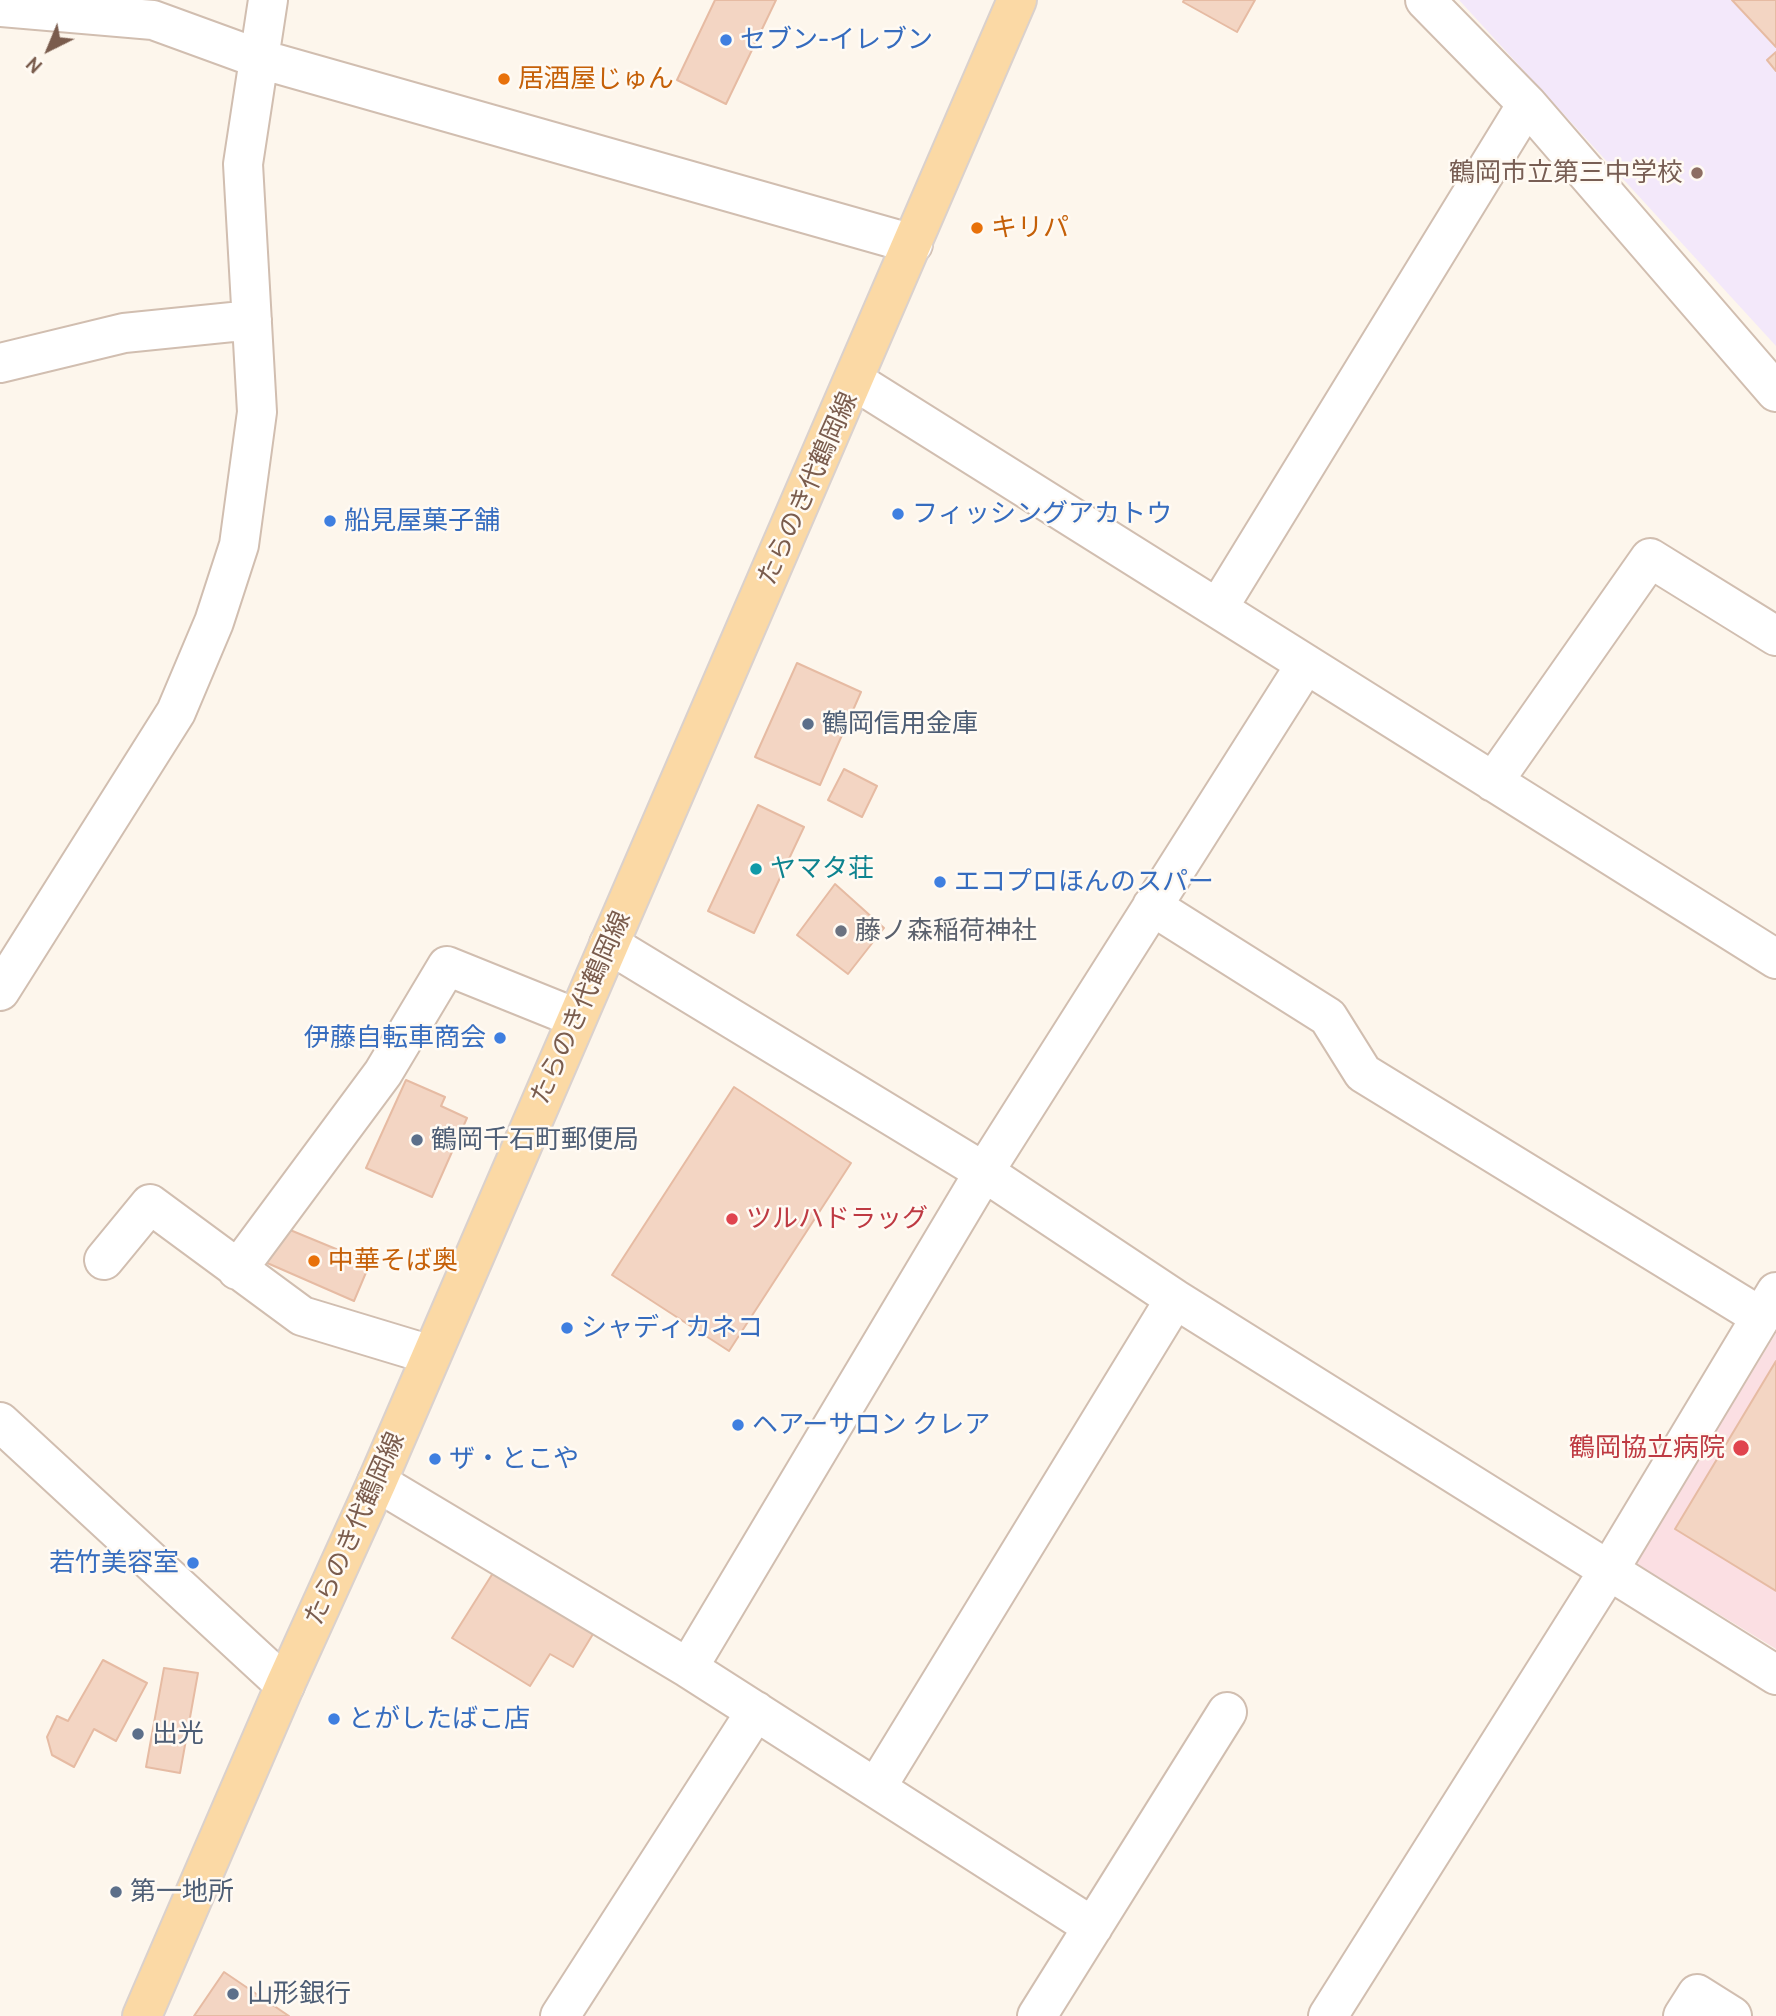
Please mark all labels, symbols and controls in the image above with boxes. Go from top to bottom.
north arrow [14,14,84,84]
place label: セブン-イレブン [740,24,933,56]
marker: セブン-イレブン [718,32,734,48]
text: N [22,52,47,78]
place label: 居酒屋じゅん [518,63,674,95]
marker: 居酒屋じゅん [496,71,512,87]
place label: 鶴岡市立第三中学校 [1449,157,1683,189]
marker: 鶴岡市立第三中学校 [1689,165,1705,181]
place label: キリパ [991,212,1069,244]
marker: キリパ [969,220,985,236]
street label: たらのき代鶴岡線 [751,388,865,590]
place label: フィッシングアカトウ [912,498,1172,530]
place label: 船見屋菓子舗 [344,505,500,537]
marker: フィッシングアカトウ [890,506,906,522]
marker: 船見屋菓子舗 [322,513,338,529]
place label: 鶴岡信用金庫 [822,708,978,740]
marker: 鶴岡信用金庫 [800,716,816,732]
place label: ヤマタ荘 [770,853,874,885]
marker: ヤマタ荘 [748,861,764,877]
place label: エコプロほんのスパー [954,866,1214,898]
marker: エコプロほんのスパー [932,874,948,890]
street label: たらのき代鶴岡線 [524,907,638,1109]
place label: 藤ノ森稲荷神社 [855,915,1037,947]
marker: 藤ノ森稲荷神社 [833,923,849,939]
place label: 伊藤自転車商会 [304,1022,486,1054]
marker: 伊藤自転車商会 [492,1030,508,1046]
place label: 鶴岡千石町郵便局 [431,1124,639,1156]
marker: 鶴岡千石町郵便局 [409,1132,425,1148]
place label: ツルハドラッグ [746,1203,928,1235]
marker: ツルハドラッグ [724,1211,740,1227]
place label: 中華そば奥 [328,1245,458,1277]
marker: 中華そば奥 [306,1253,322,1269]
place label: シャディカネコ [581,1312,763,1344]
marker: シャディカネコ [559,1320,575,1336]
place label: ヘアーサロン クレア [752,1409,990,1441]
marker: ヘアーサロン クレア [730,1417,746,1433]
street label: たらのき代鶴岡線 [298,1428,412,1630]
place label: 鶴岡協立病院 [1569,1432,1725,1464]
marker: 鶴岡協立病院 [1731,1438,1751,1458]
place label: ザ・とこや [449,1443,579,1475]
marker: ザ・とこや [427,1451,443,1467]
place label: 若竹美容室 [49,1547,179,1579]
marker: 若竹美容室 [185,1555,201,1571]
place label: とがしたばこ店 [348,1703,530,1735]
marker: とがしたばこ店 [326,1711,342,1727]
place label: 出光 [152,1718,204,1750]
marker: 出光 [130,1726,146,1742]
place label: 第一地所 [130,1876,234,1908]
marker: 第一地所 [108,1884,124,1900]
place label: 山形銀行 [247,1978,351,2010]
marker: 山形銀行 [225,1986,241,2002]

